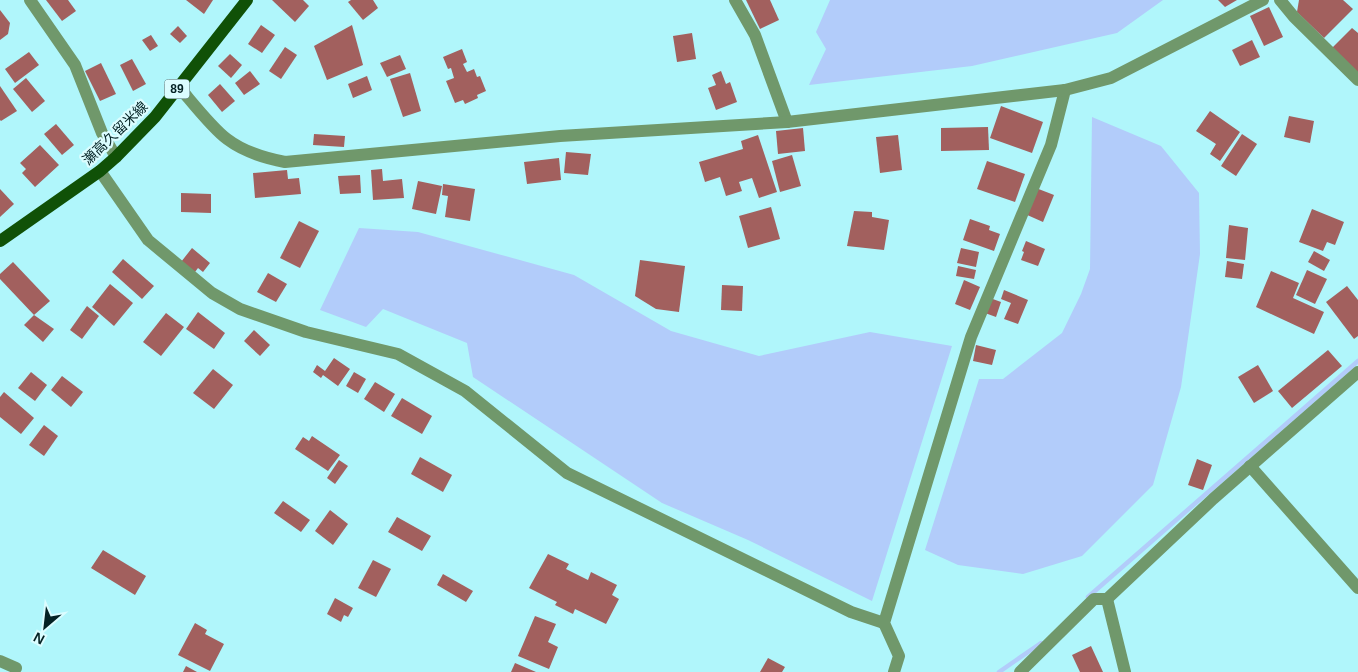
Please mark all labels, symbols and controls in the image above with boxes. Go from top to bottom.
road number: 89 [164,80,190,98]
street label: 瀬高久留米線 [79,98,151,168]
north arrow [20,602,70,652]
text: N [31,629,47,648]

